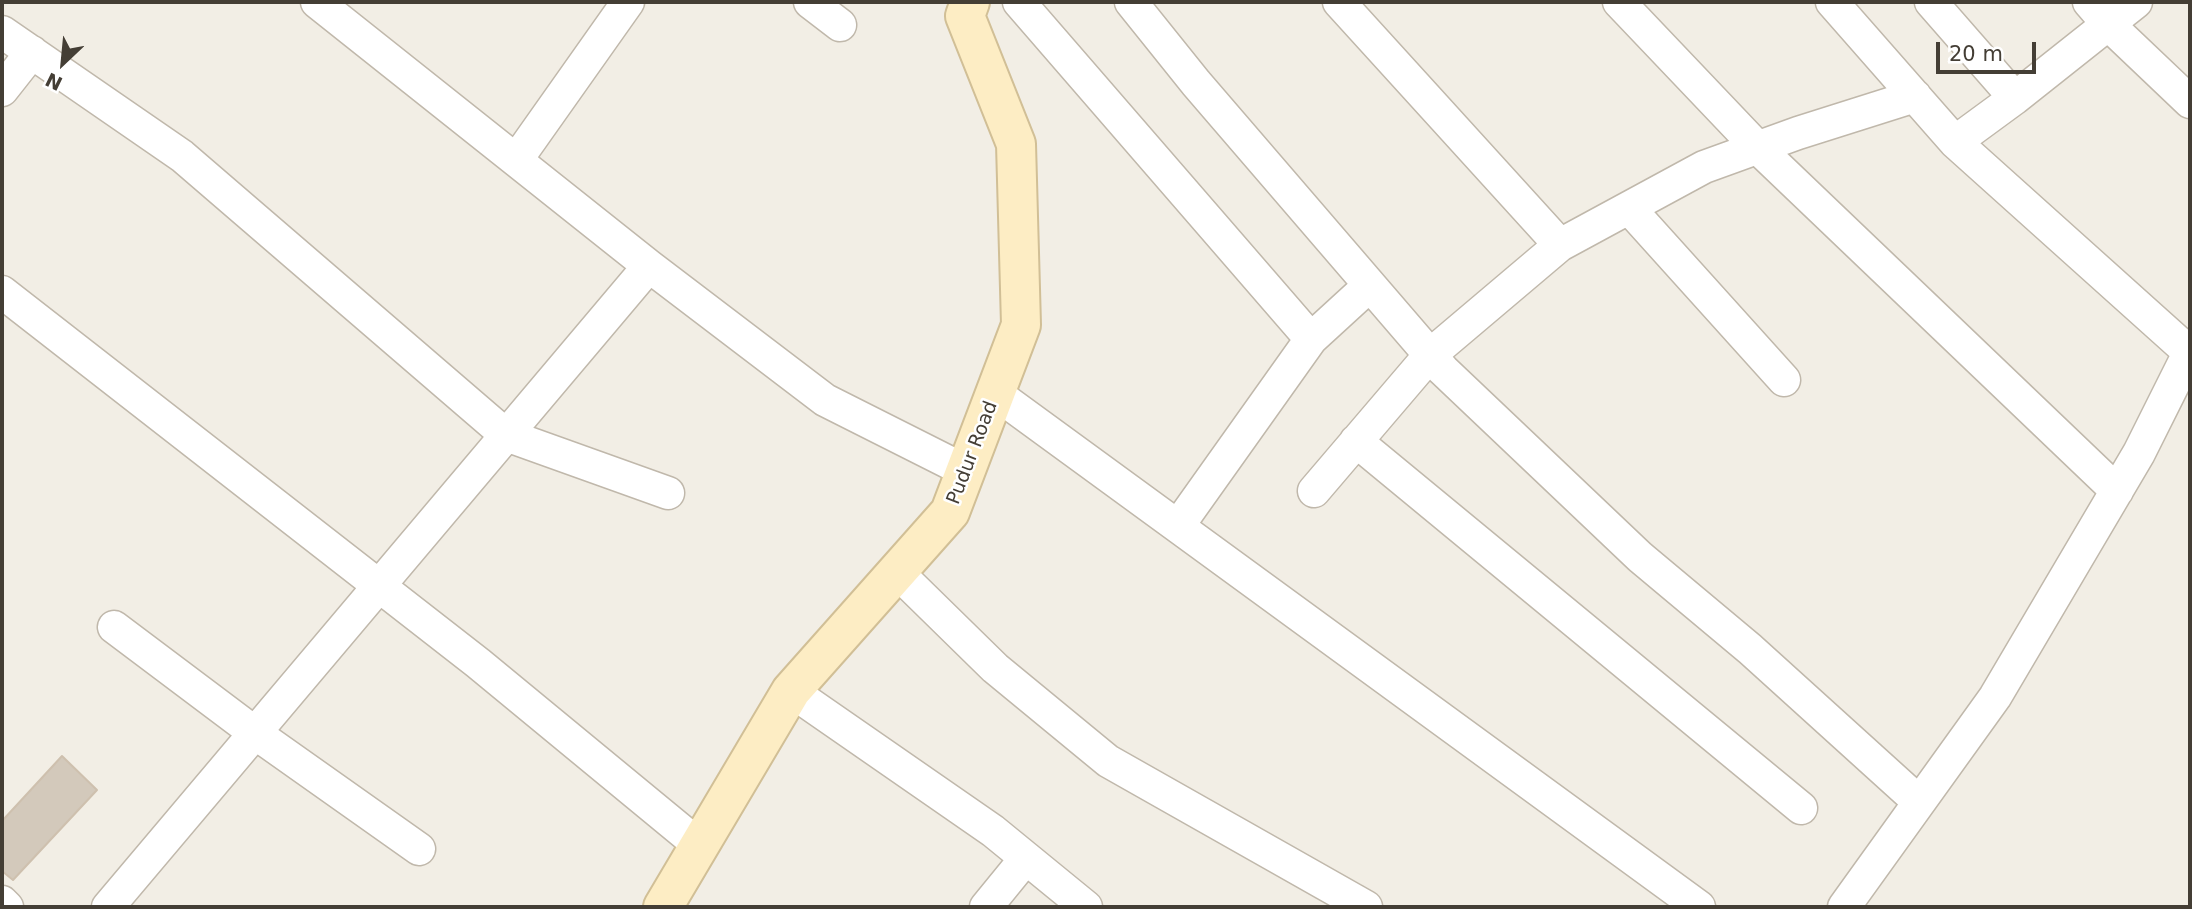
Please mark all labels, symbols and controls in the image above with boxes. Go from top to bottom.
north arrow [28,28,98,98]
scale bar [1940,28,2040,72]
text: 20 m [1949,42,2003,66]
text: N [42,69,66,95]
street label: Pudur Road [943,398,1003,508]

